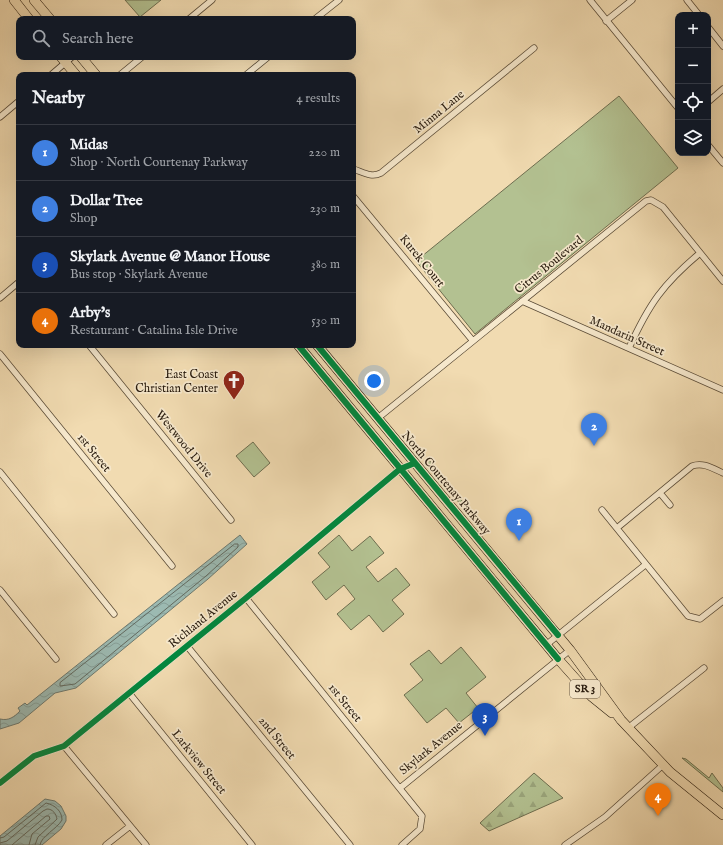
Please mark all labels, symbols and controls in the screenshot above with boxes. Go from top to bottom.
map controls [675,12,711,156]
button: + [675,12,711,48]
search box [16,16,356,60]
icon: search [30,27,52,49]
text: Search here [62,29,133,48]
button: − [675,48,711,84]
button: locate [675,84,711,120]
street label: Minna Lane [411,87,468,137]
text: Nearby [32,88,85,109]
text: 4 results [296,90,340,107]
button: layers [675,120,711,156]
text: Midas [70,135,108,154]
text: 1 [43,144,47,161]
text: 220 m [309,144,340,161]
text: Shop · North Courtenay Parkway [70,154,248,171]
text: Dollar Tree [70,191,143,210]
text: 2 [42,200,48,217]
text: 230 m [310,200,340,217]
text: Shop [70,210,98,227]
street label: Kurek Court [396,232,448,290]
street label: Citrus Boulevard [512,232,587,297]
text: Skylark Avenue @ Manor House [70,247,270,266]
text: 3 [43,256,47,273]
text: 380 m [311,256,340,273]
text: Bus stop · Skylark Avenue [70,266,208,283]
text: Arby's [70,303,110,322]
text: 4 [42,312,48,329]
text: 530 m [311,312,340,329]
street label: Mandarin Street [587,313,667,359]
text: Restaurant · Catalina Isle Drive [70,322,238,339]
place label: East Coast Christian Center [135,367,219,396]
church icon: East Coast Christian Center [221,368,247,401]
your location [364,371,384,391]
street label: Westwood Drive [152,407,216,481]
pin: 2 [581,413,607,446]
street label: North Courtenay Parkway [398,428,494,538]
street label: 1st Street [74,431,114,475]
pin: 1 [506,508,532,541]
street label: Richland Avenue [166,586,241,651]
road number: SR 3 [570,680,600,698]
street label: 1st Street [325,681,365,725]
pin: 3 [472,703,498,736]
street label: 2nd Street [255,714,299,762]
street label: Skylark Avenue [396,718,466,778]
street label: Larkview Street [168,727,230,797]
pin: 4 [645,783,671,816]

